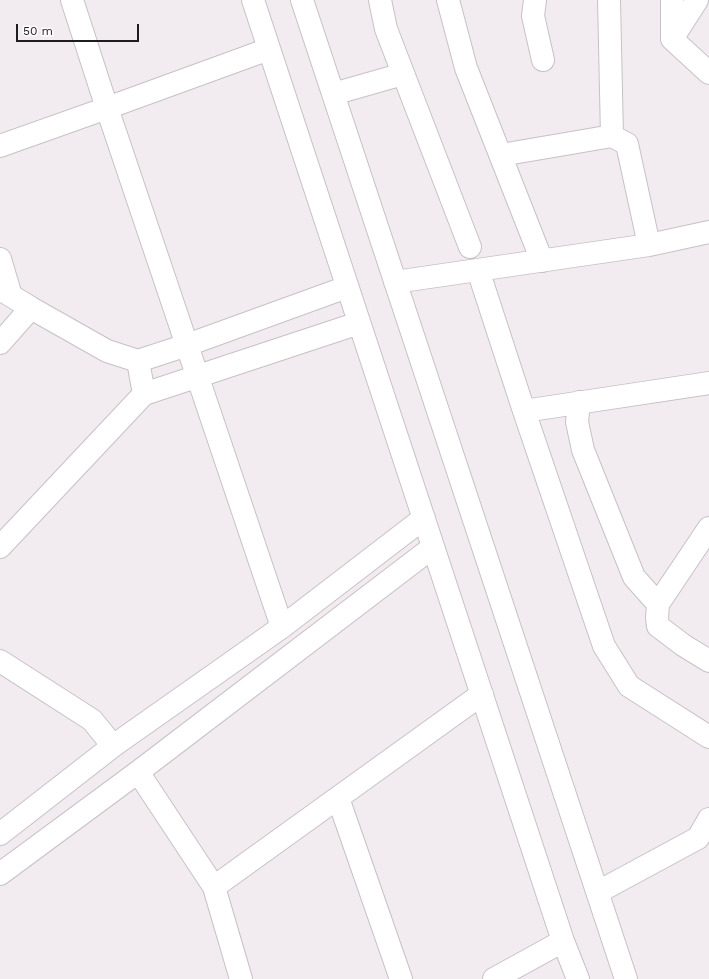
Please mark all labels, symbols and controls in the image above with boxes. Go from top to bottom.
scale bar [18,16,141,42]
text: 50 m [23,24,53,38]

